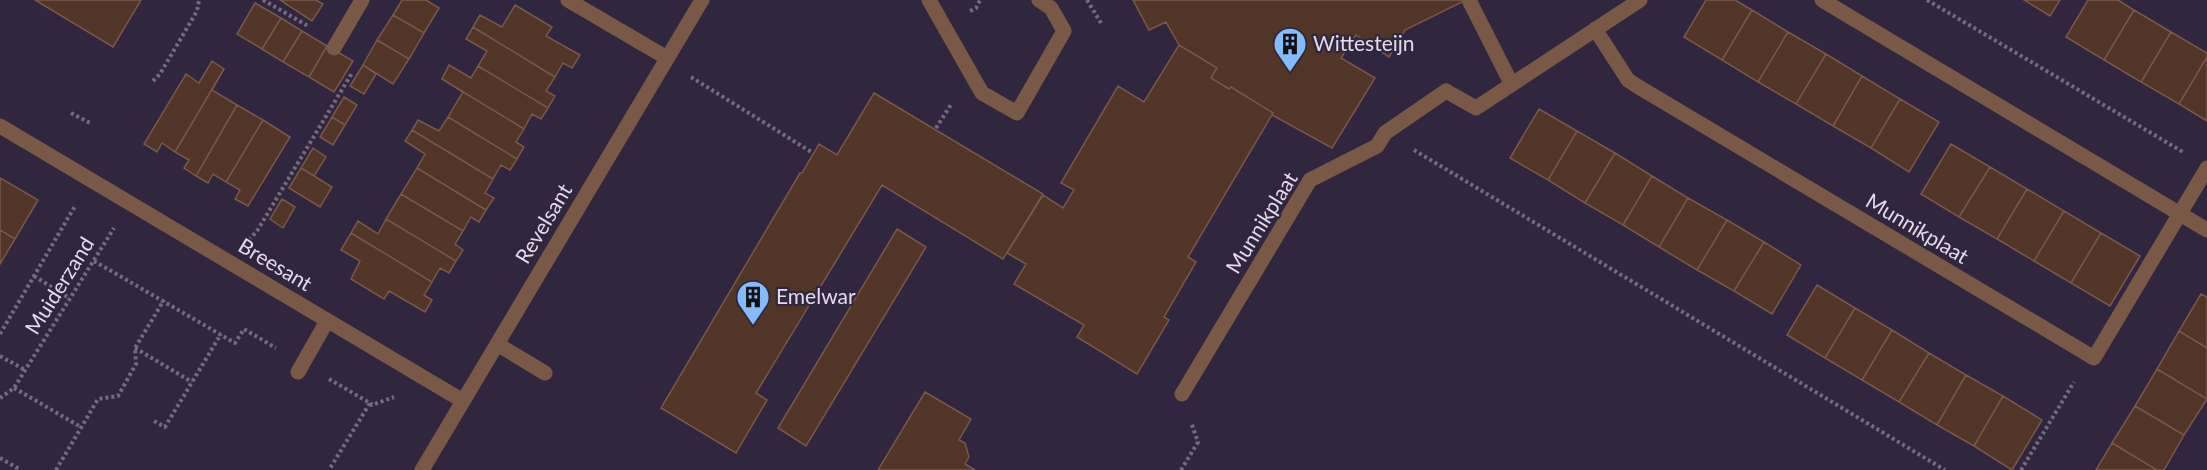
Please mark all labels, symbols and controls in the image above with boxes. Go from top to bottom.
building icon: Wittesteijn [1272,26,1308,73]
place label: Wittesteijn [1313,30,1415,55]
street label: Munnikplaat [1220,166,1302,278]
street label: Revelsant [509,178,576,268]
street label: Munnikplaat [1862,187,1974,268]
street label: Muiderzand [19,232,98,338]
street label: Breesant [234,232,317,296]
building icon: Emelwar [735,279,771,326]
place label: Emelwar [776,283,856,308]

